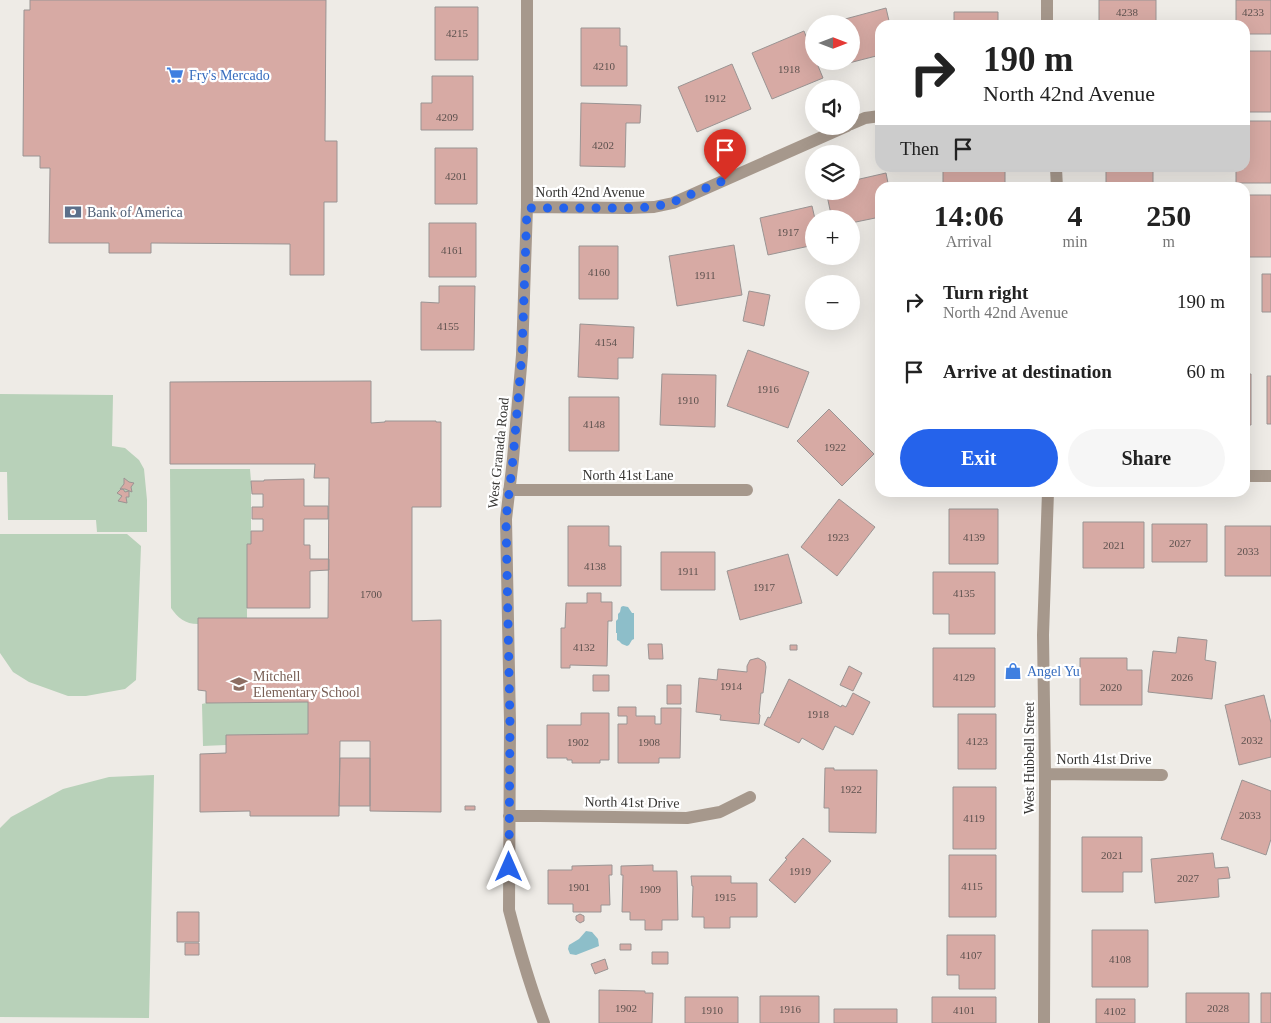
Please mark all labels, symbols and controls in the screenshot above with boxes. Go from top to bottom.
house number: 4238 [1116,6,1139,18]
house number: 4233 [1242,6,1265,18]
north arrow [805,15,860,70]
map controls [805,15,860,330]
house number: 4215 [446,27,469,39]
icon: right [900,40,965,105]
text: 190 m [983,40,1073,79]
house number: 4210 [593,60,616,72]
house number: 1918 [778,63,801,75]
supermarket icon: Fry's Mercado [165,65,185,85]
place label: Fry's Mercado [189,68,270,83]
button: sound [805,80,860,135]
text: North 42nd Avenue [983,81,1155,106]
house number: 1912 [704,92,726,104]
house number: 4209 [436,111,459,123]
pin [704,129,746,180]
icon: arrive [949,135,977,163]
icon: arrive [711,136,739,164]
text: Then [900,138,939,159]
house number: 4202 [592,139,614,151]
button: layers [805,145,860,200]
house number: 4201 [445,170,467,182]
street label: North 42nd Avenue [535,185,645,200]
text: 14:06 [934,199,1004,232]
text: 4 [1067,199,1082,232]
text: 250 [1146,199,1191,232]
bank icon: Bank of America [63,202,83,222]
place label: Bank of America [87,205,183,220]
button: + [805,210,860,265]
house number: 1917 [777,226,800,238]
text: Arrival [946,233,992,250]
text: min [1063,233,1087,250]
text: m [1162,233,1175,250]
house number: 4161 [441,244,463,256]
house number: 4160 [588,266,611,278]
house number: 1911 [694,269,716,281]
button: − [805,275,860,330]
text: Turn right [943,282,1028,303]
icon: right [900,288,928,316]
text: 190 m [1177,291,1225,312]
text: North 42nd Avenue [943,304,1068,321]
house number: 4155 [437,320,460,332]
house number: 4154 [595,336,618,348]
icon: arrive [900,358,928,386]
text: Arrive at destination [943,361,1112,382]
text: 60 m [1186,361,1225,382]
house number: 1916 [757,383,780,395]
house number: 1910 [677,394,700,406]
street label: West Granada Road [485,397,512,509]
house number: 4148 [583,418,606,430]
button: Exit [900,429,1058,487]
button: Share [1068,429,1225,487]
house number: 1922 [824,441,846,453]
street label: North 41st Lane [583,468,673,483]
house number: 1923 [827,531,850,543]
house number: 4139 [963,531,986,543]
house number: 2027 [1169,537,1192,549]
house number: 2021 [1103,539,1125,551]
house number: 2033 [1237,545,1260,557]
house number: 4138 [584,560,607,572]
house number: 1911 [677,565,699,577]
house number: 1917 [753,581,776,593]
house number: 4135 [953,587,976,599]
house number: 1700 [360,588,383,600]
house number: 4132 [573,641,595,653]
shop icon: Angel Yu [1003,661,1023,681]
place label: Angel Yu [1027,664,1080,679]
place label: Mitchell Elementary School [253,669,360,700]
house number: 4129 [953,671,976,683]
house number: 2026 [1171,671,1194,683]
school or university icon: Mitchell Elementary School [229,674,249,694]
house number: 1914 [720,680,743,692]
house number: 2020 [1100,681,1123,693]
street label: West Hubbell Street [1022,702,1037,814]
house number: 1918 [807,708,830,720]
house number: 2032 [1241,734,1263,746]
house number: 4123 [966,735,989,747]
house number: 1902 [567,736,589,748]
house number: 1908 [638,736,661,748]
street label: North 41st Drive [1057,752,1151,767]
house number: 1922 [840,783,862,795]
street label: North 41st Drive [584,794,680,811]
house number: 2033 [1239,809,1262,821]
house number: 4119 [963,812,985,824]
position arrow [482,840,534,892]
house number: 2021 [1101,849,1123,861]
house number: 1919 [789,865,812,877]
house number: 2027 [1177,872,1200,884]
house number: 4115 [961,880,983,892]
house number: 1901 [568,881,590,893]
house number: 1909 [639,883,662,895]
house number: 1915 [714,891,737,903]
house number: 4107 [960,949,983,961]
house number: 4108 [1109,953,1132,965]
house number: 1902 [615,1002,637,1014]
house number: 2028 [1207,1002,1230,1014]
house number: 1916 [779,1003,802,1015]
house number: 1910 [701,1004,724,1016]
house number: 4101 [953,1004,975,1016]
house number: 4102 [1104,1005,1126,1017]

